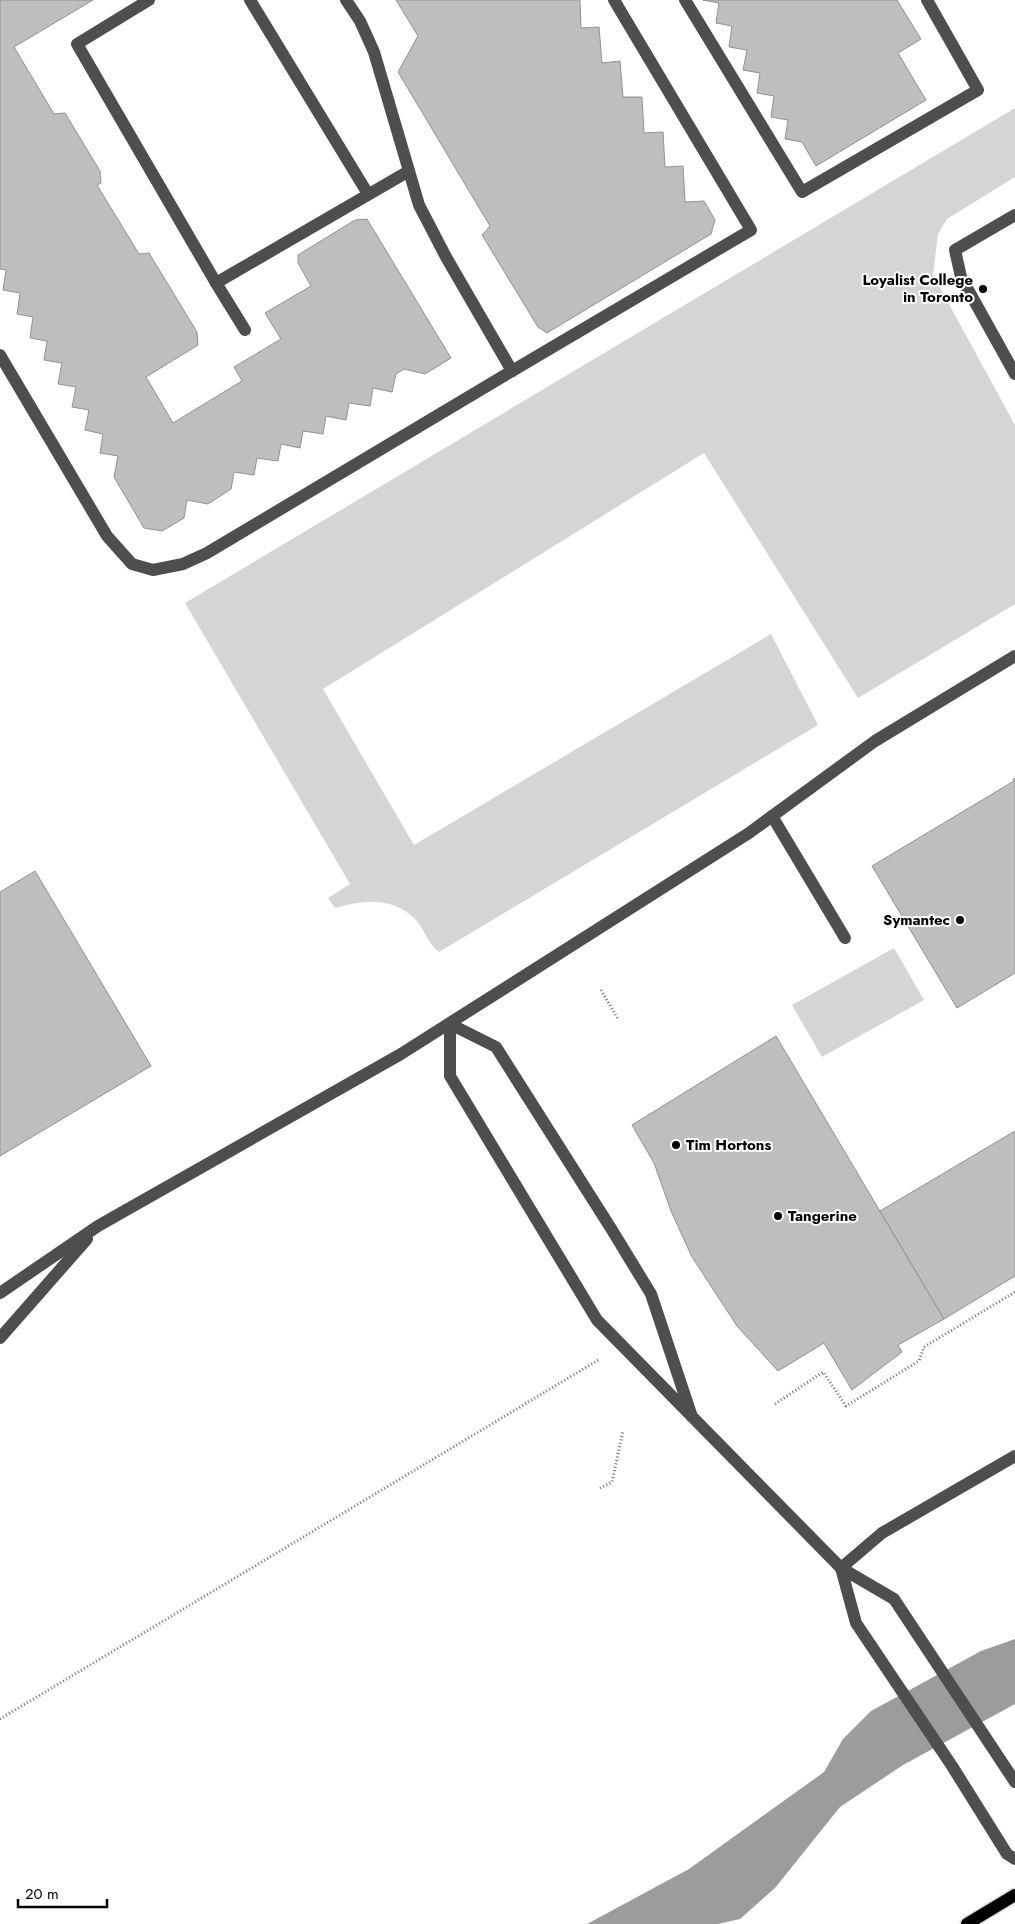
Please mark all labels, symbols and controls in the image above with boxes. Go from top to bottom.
place label: Loyalist College in Toronto [862,269,973,308]
marker: Loyalist College in Toronto [977,283,989,295]
place label: Symantec [883,909,950,931]
marker: Symantec [954,914,966,926]
place label: Tim Hortons [686,1134,771,1156]
marker: Tim Hortons [670,1139,682,1151]
place label: Tangerine [788,1205,857,1227]
marker: Tangerine [772,1210,784,1222]
scale bar [18,1876,106,1908]
text: 20 m [25,1883,59,1905]

